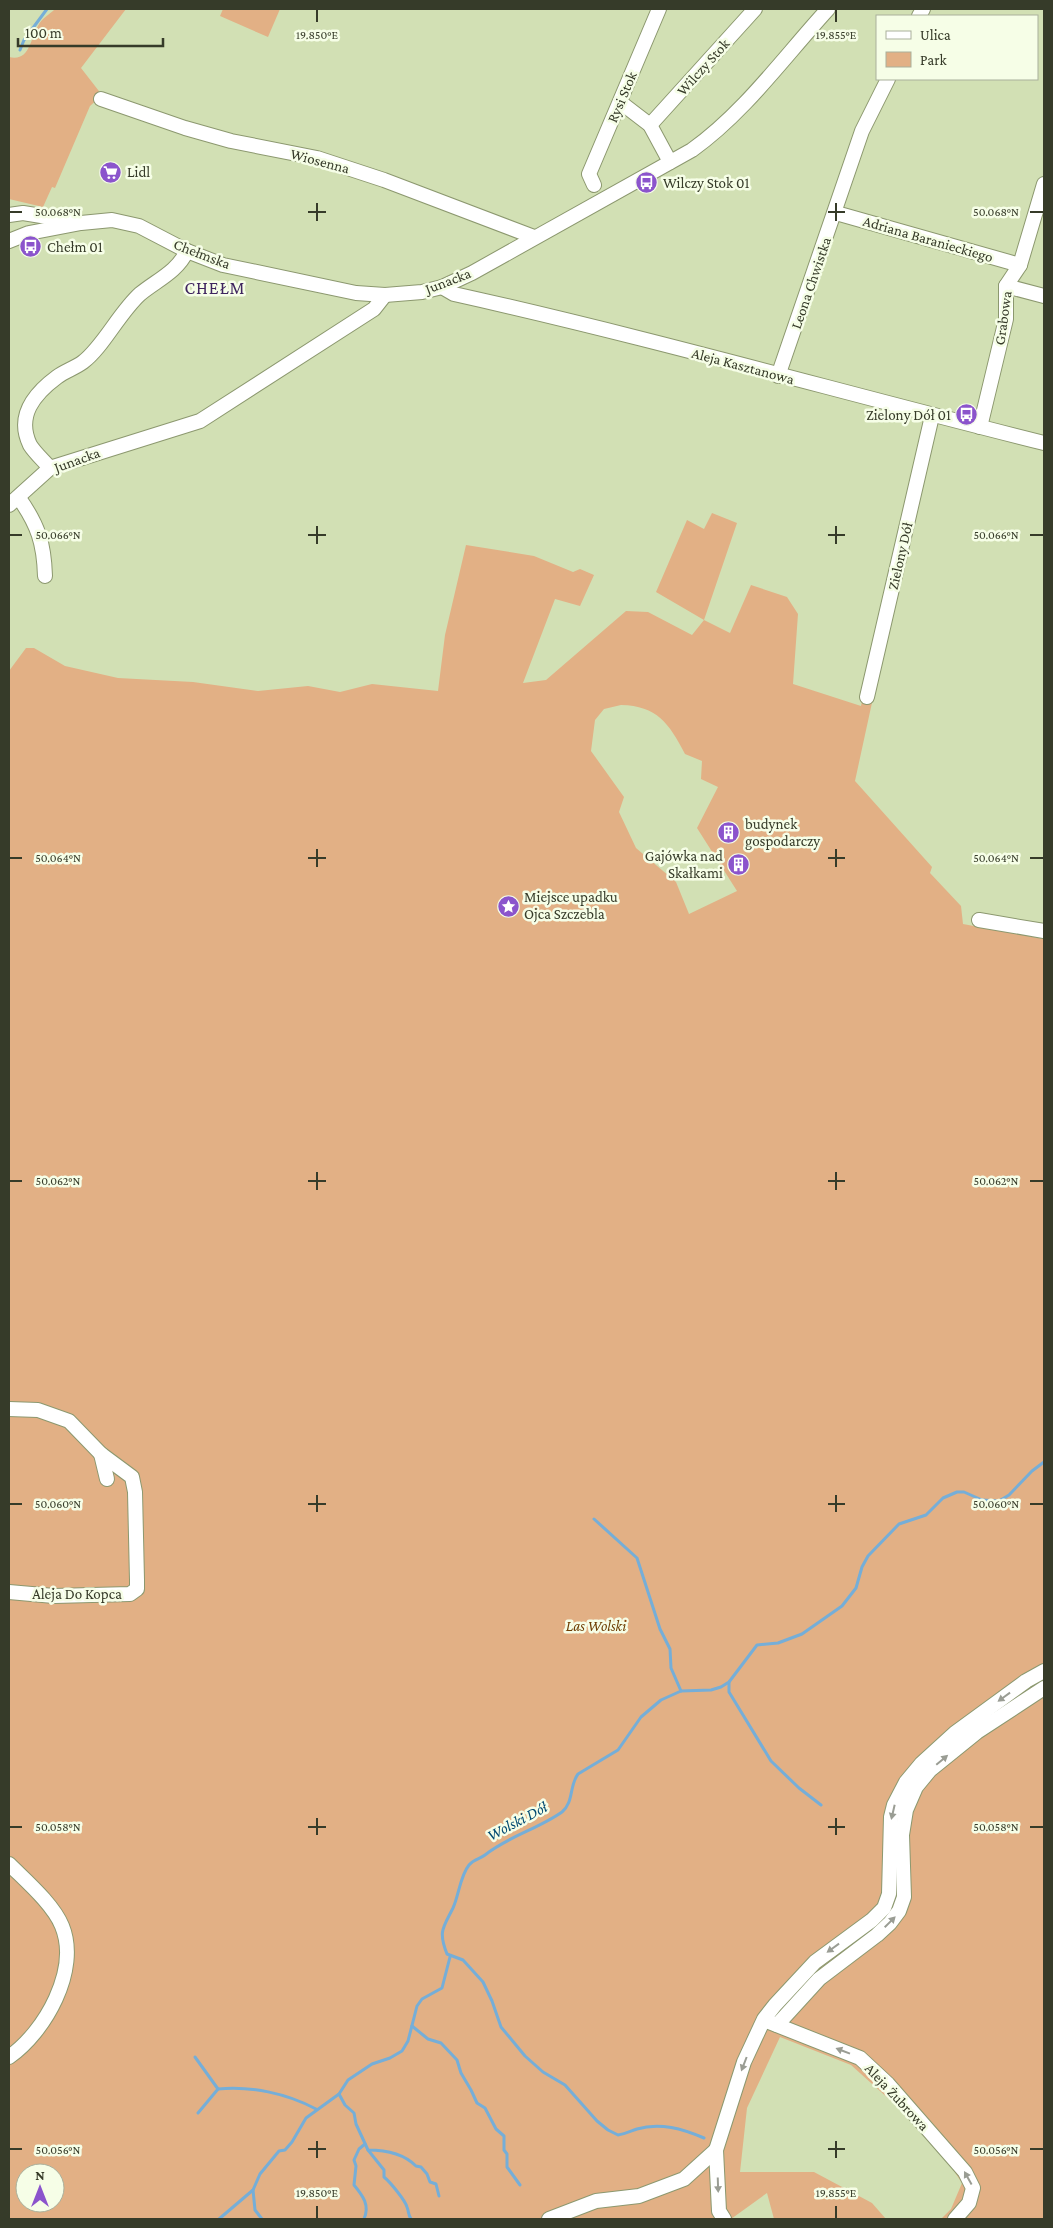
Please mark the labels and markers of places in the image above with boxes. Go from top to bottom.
supermarket icon: Lidl [99,160,123,184]
place label: Lidl [127,164,150,180]
bus stop icon: Wilczy Stok 01 [635,171,659,195]
place label: Wilczy Stok 01 [663,175,749,192]
bus stop icon: Chełm 01 [19,235,43,259]
place label: Chełm 01 [47,239,103,255]
bus stop icon: Zielony Dół 01 [955,403,979,427]
place label: Zielony Dół 01 [866,407,951,424]
place label: budynek gospodarczy [745,816,820,850]
building icon: budynek gospodarczy [717,821,741,845]
place label: Gajówka nad Skałkami [645,848,723,881]
building icon: Gajówka nad Skałkami [727,853,751,877]
place label: Miejsce upadku Ojca Szczebla [524,889,618,923]
place icon: Miejsce upadku Ojca Szczebla [496,894,520,918]

